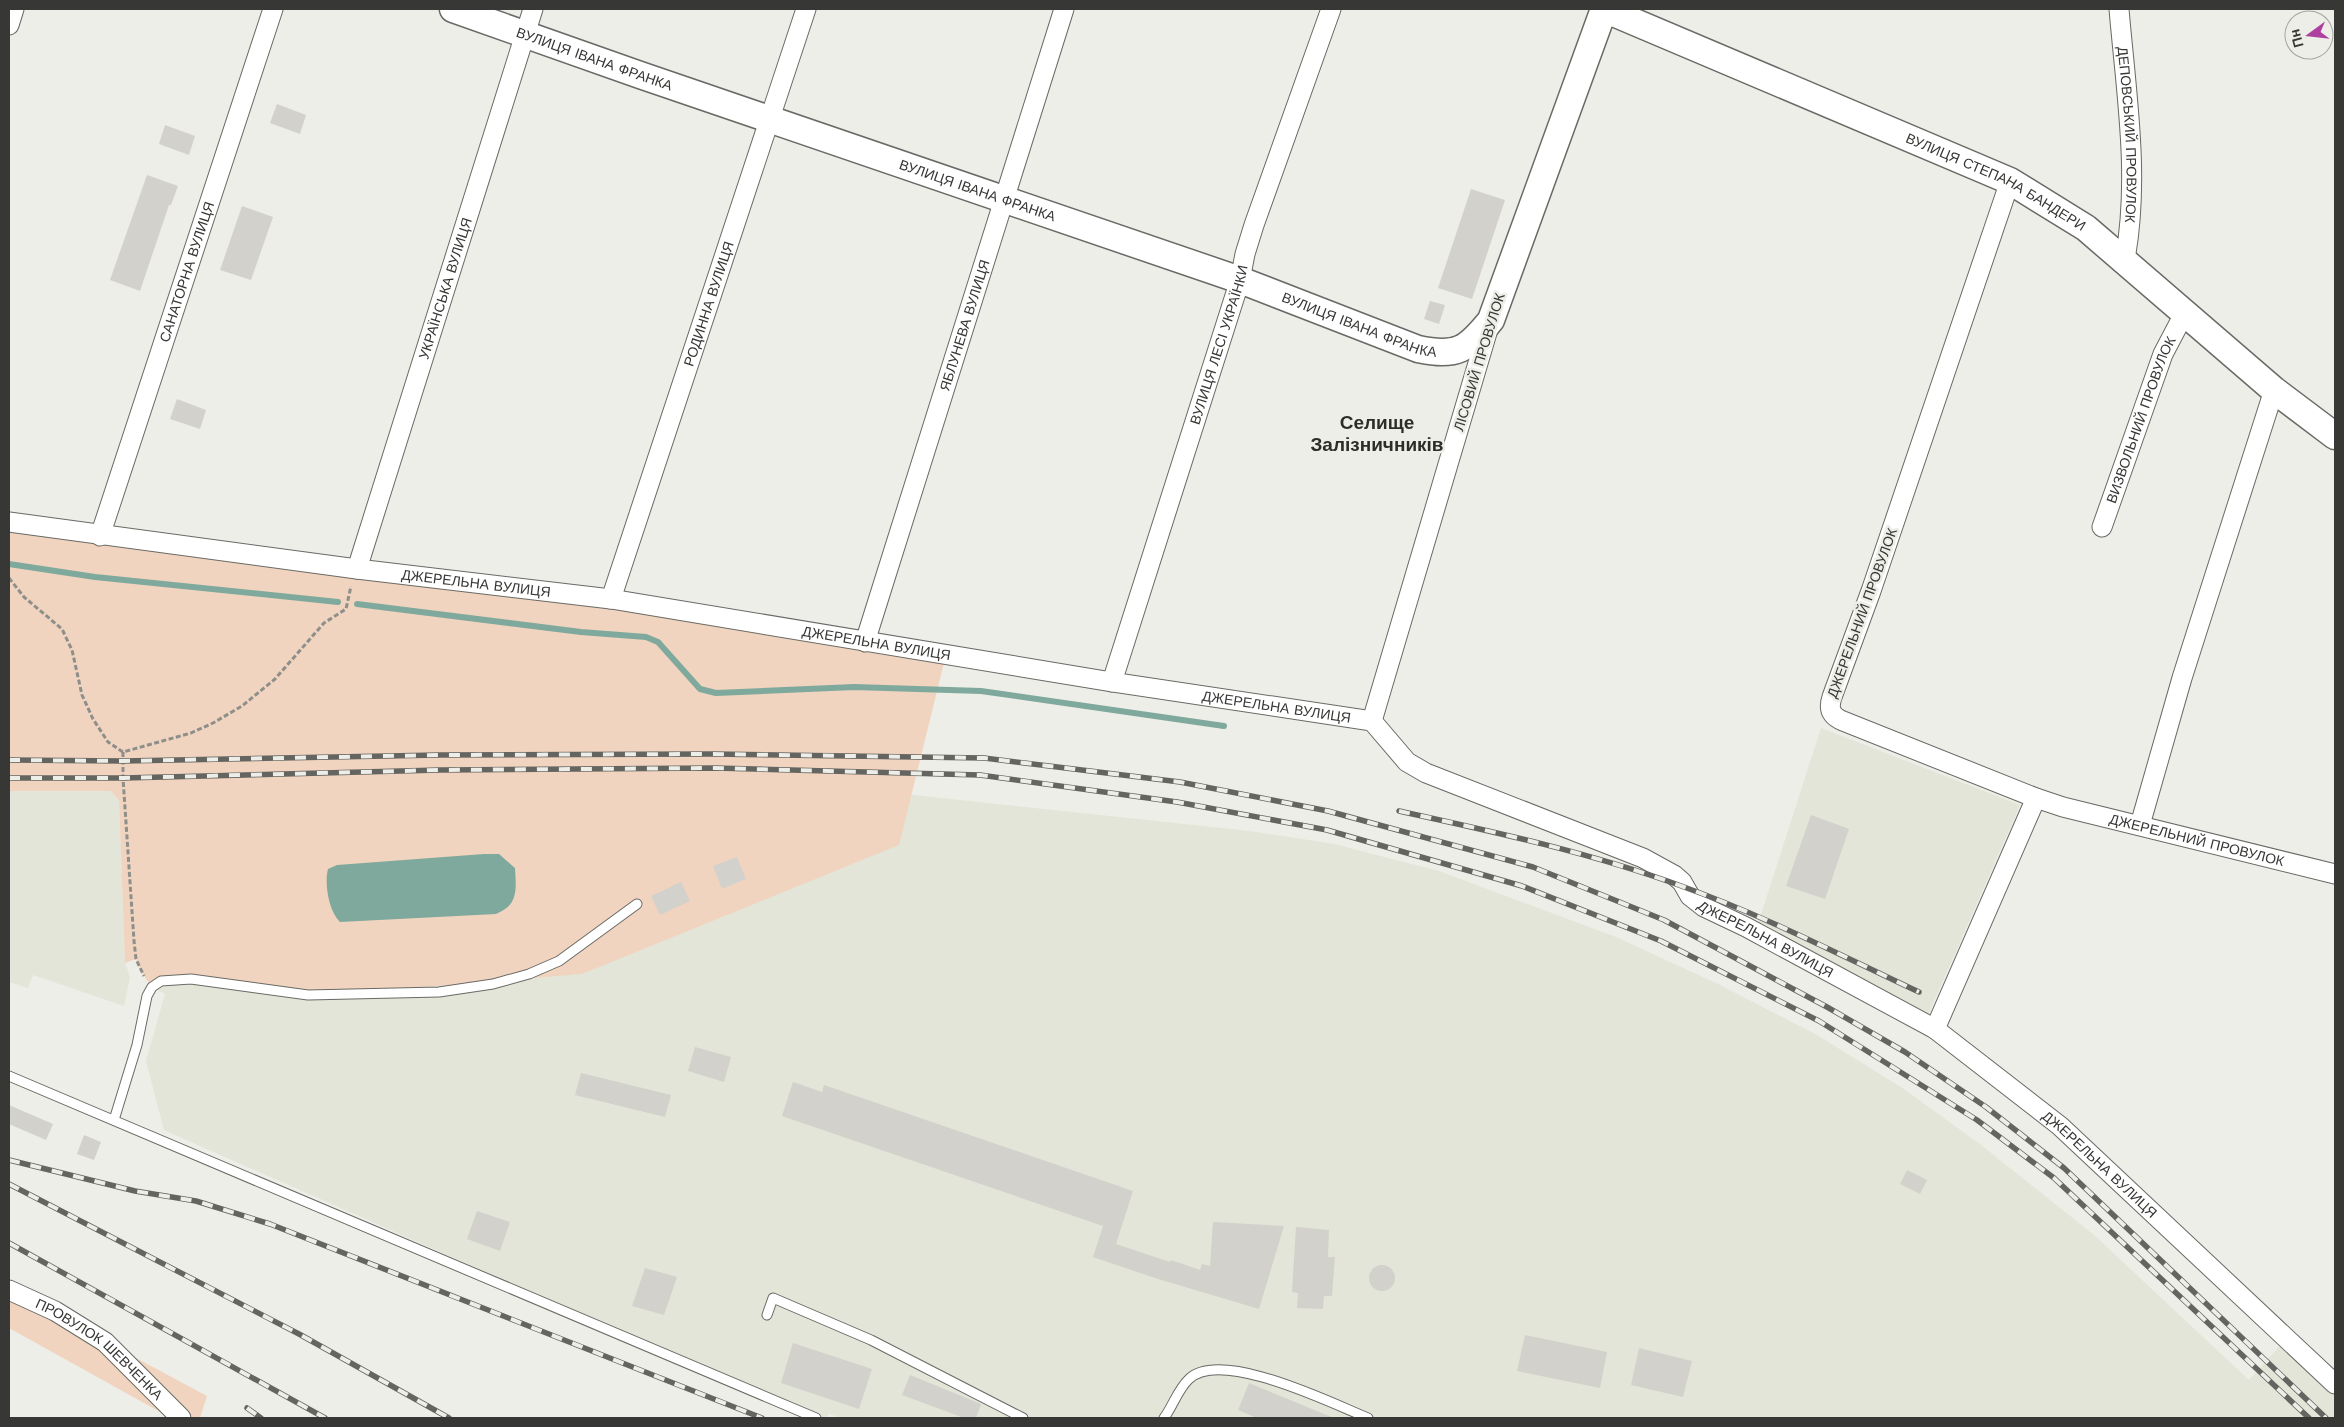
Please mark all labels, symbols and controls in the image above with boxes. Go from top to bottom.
north arrow [2284,10,2334,60]
street label: ВУЛИЦЯ ІВАНА ФРАНКА [514,24,675,94]
text: Пн [2286,27,2307,49]
street label: ДЕПОВСЬКИЙ ПРОВУЛОК [2115,46,2140,224]
street label: ВУЛИЦЯ СТЕПАНА БАНДЕРИ [1904,130,2089,234]
street label: ВУЛИЦЯ ІВАНА ФРАНКА [897,156,1058,225]
street label: САНАТОРНА ВУЛИЦЯ [156,200,217,344]
street label: УКРАЇНСЬКА ВУЛИЦЯ [415,216,475,361]
street label: РОДИННА ВУЛИЦЯ [681,239,737,368]
street label: ЯБЛУНЕВА ВУЛИЦЯ [936,258,993,393]
street label: ВУЛИЦЯ ЛЕСІ УКРАЇНКИ [1187,264,1251,426]
street label: ВУЛИЦЯ ІВАНА ФРАНКА [1280,289,1438,360]
street label: ЛІСОВИЙ ПРОВУЛОК [1449,290,1508,433]
street label: ВИЗВОЛЬНИЙ ПРОВУЛОК [2103,333,2179,505]
district label: Селище Залізничників [1310,411,1444,456]
street label: ДЖЕРЕЛЬНИЙ ПРОВУЛОК [1823,525,1900,700]
street label: ДЖЕРЕЛЬНА ВУЛИЦЯ [401,566,551,600]
street label: ДЖЕРЕЛЬНА ВУЛИЦЯ [801,623,952,663]
street label: ДЖЕРЕЛЬНА ВУЛИЦЯ [1201,688,1352,726]
street label: ДЖЕРЕЛЬНИЙ ПРОВУЛОК [2108,811,2287,869]
street label: ДЖЕРЕЛЬНА ВУЛИЦЯ [1695,897,1836,981]
street label: ДЖЕРЕЛЬНА ВУЛИЦЯ [2039,1107,2160,1221]
street label: ПРОВУЛОК ШЕВЧЕНКА [33,1295,167,1404]

